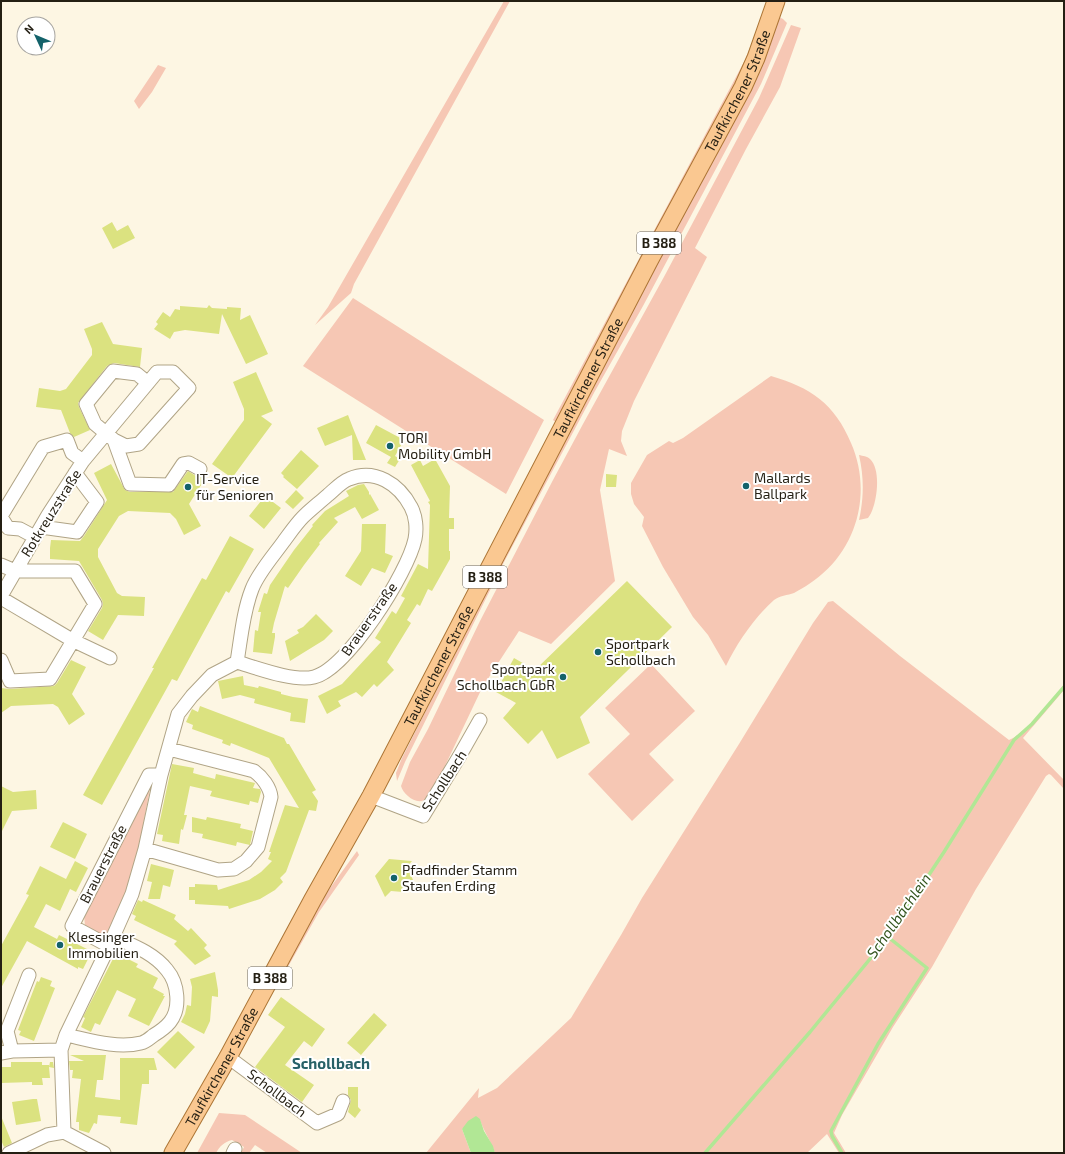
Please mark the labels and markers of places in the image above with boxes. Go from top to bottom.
place label: TORI Mobility GmbH [398,429,491,462]
marker: TORI Mobility GmbH [385,441,395,451]
place label: Mallards Ballpark [754,469,811,502]
place label: IT-Service für Senioren [196,470,274,503]
marker: Mallards Ballpark [741,481,751,491]
marker: IT-Service für Senioren [183,482,193,492]
place label: Sportpark Schollbach [606,635,676,668]
marker: Sportpark Schollbach [593,647,603,657]
place label: Sportpark Schollbach GbR [457,660,555,693]
marker: Sportpark Schollbach GbR [558,672,568,682]
place label: Pfadfinder Stamm Staufen Erding [402,861,517,894]
marker: Pfadfinder Stamm Staufen Erding [389,873,399,883]
place label: Klessinger Immobilien [68,928,139,961]
marker: Klessinger Immobilien [55,940,65,950]

